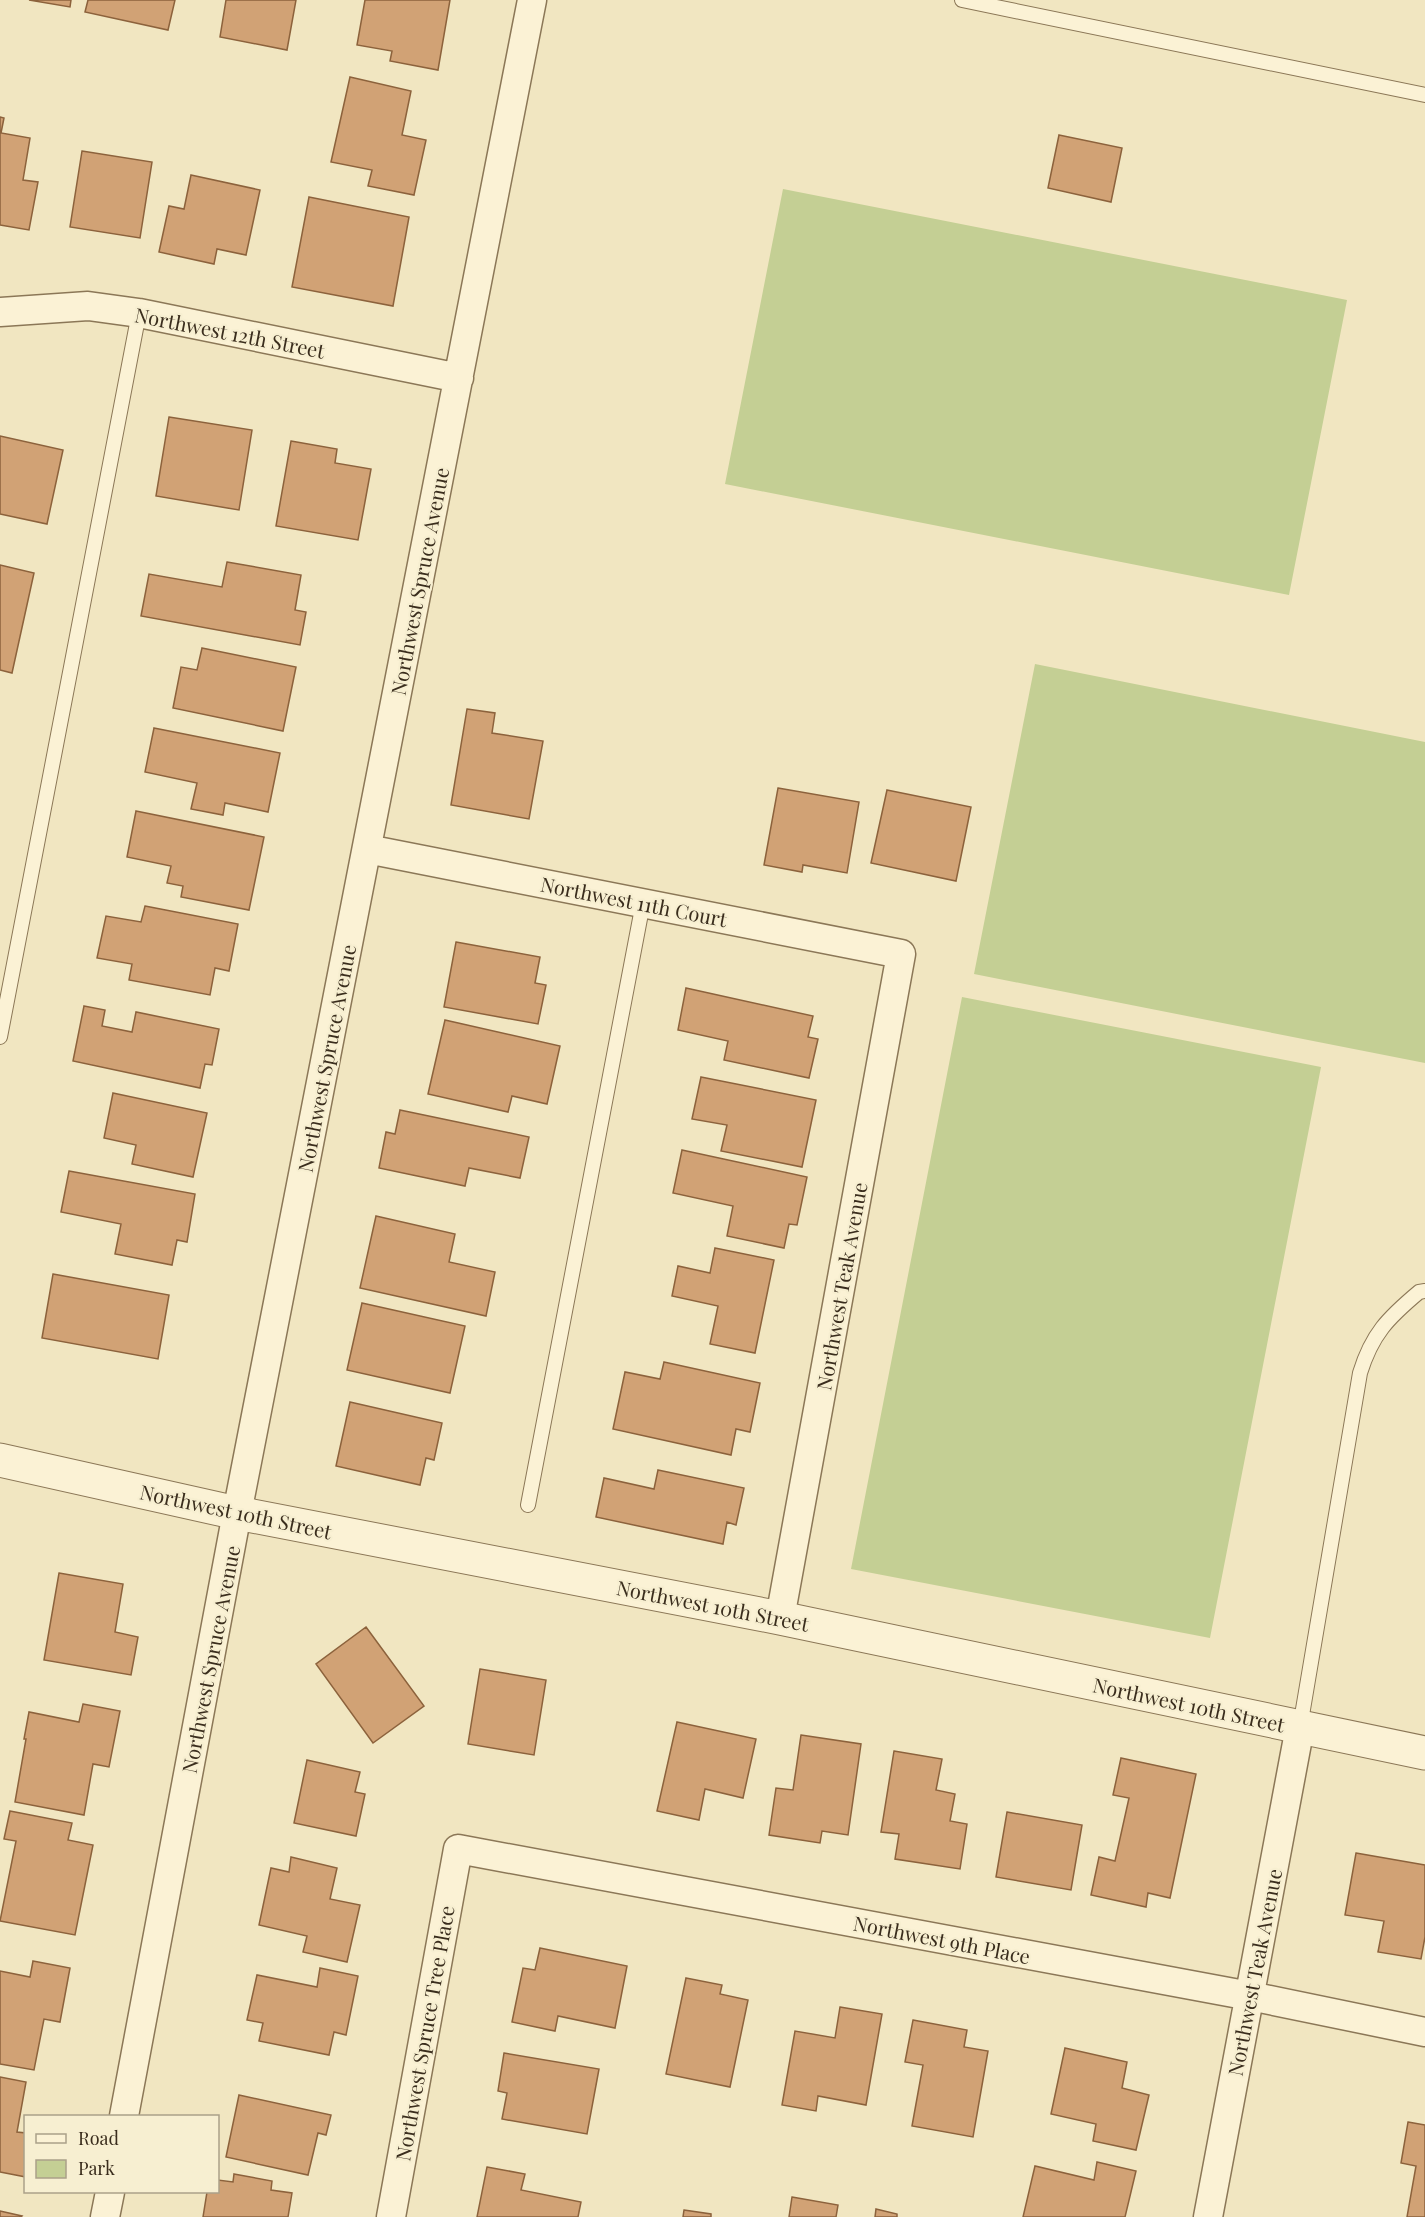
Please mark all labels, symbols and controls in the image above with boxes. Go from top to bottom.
street label: Northwest 12th Street [133,300,328,364]
street label: Northwest Spruce Avenue [384,465,454,697]
street label: Northwest 11th Court [539,870,730,932]
street label: Northwest Spruce Avenue [291,942,361,1174]
street label: Northwest Teak Avenue [809,1180,873,1392]
street label: Northwest 10th Street [138,1478,335,1545]
street label: Northwest Spruce Avenue [175,1543,245,1775]
street label: Northwest 10th Street [615,1573,812,1637]
street label: Northwest 10th Street [1091,1671,1288,1738]
street label: Northwest Teak Avenue [1221,1866,1287,2078]
street label: Northwest Spruce Tree Place [388,1903,460,2163]
street label: Northwest 9th Place [851,1909,1033,1969]
legend [24,2115,219,2193]
text: Road [78,2126,119,2150]
text: Park [78,2156,115,2180]

